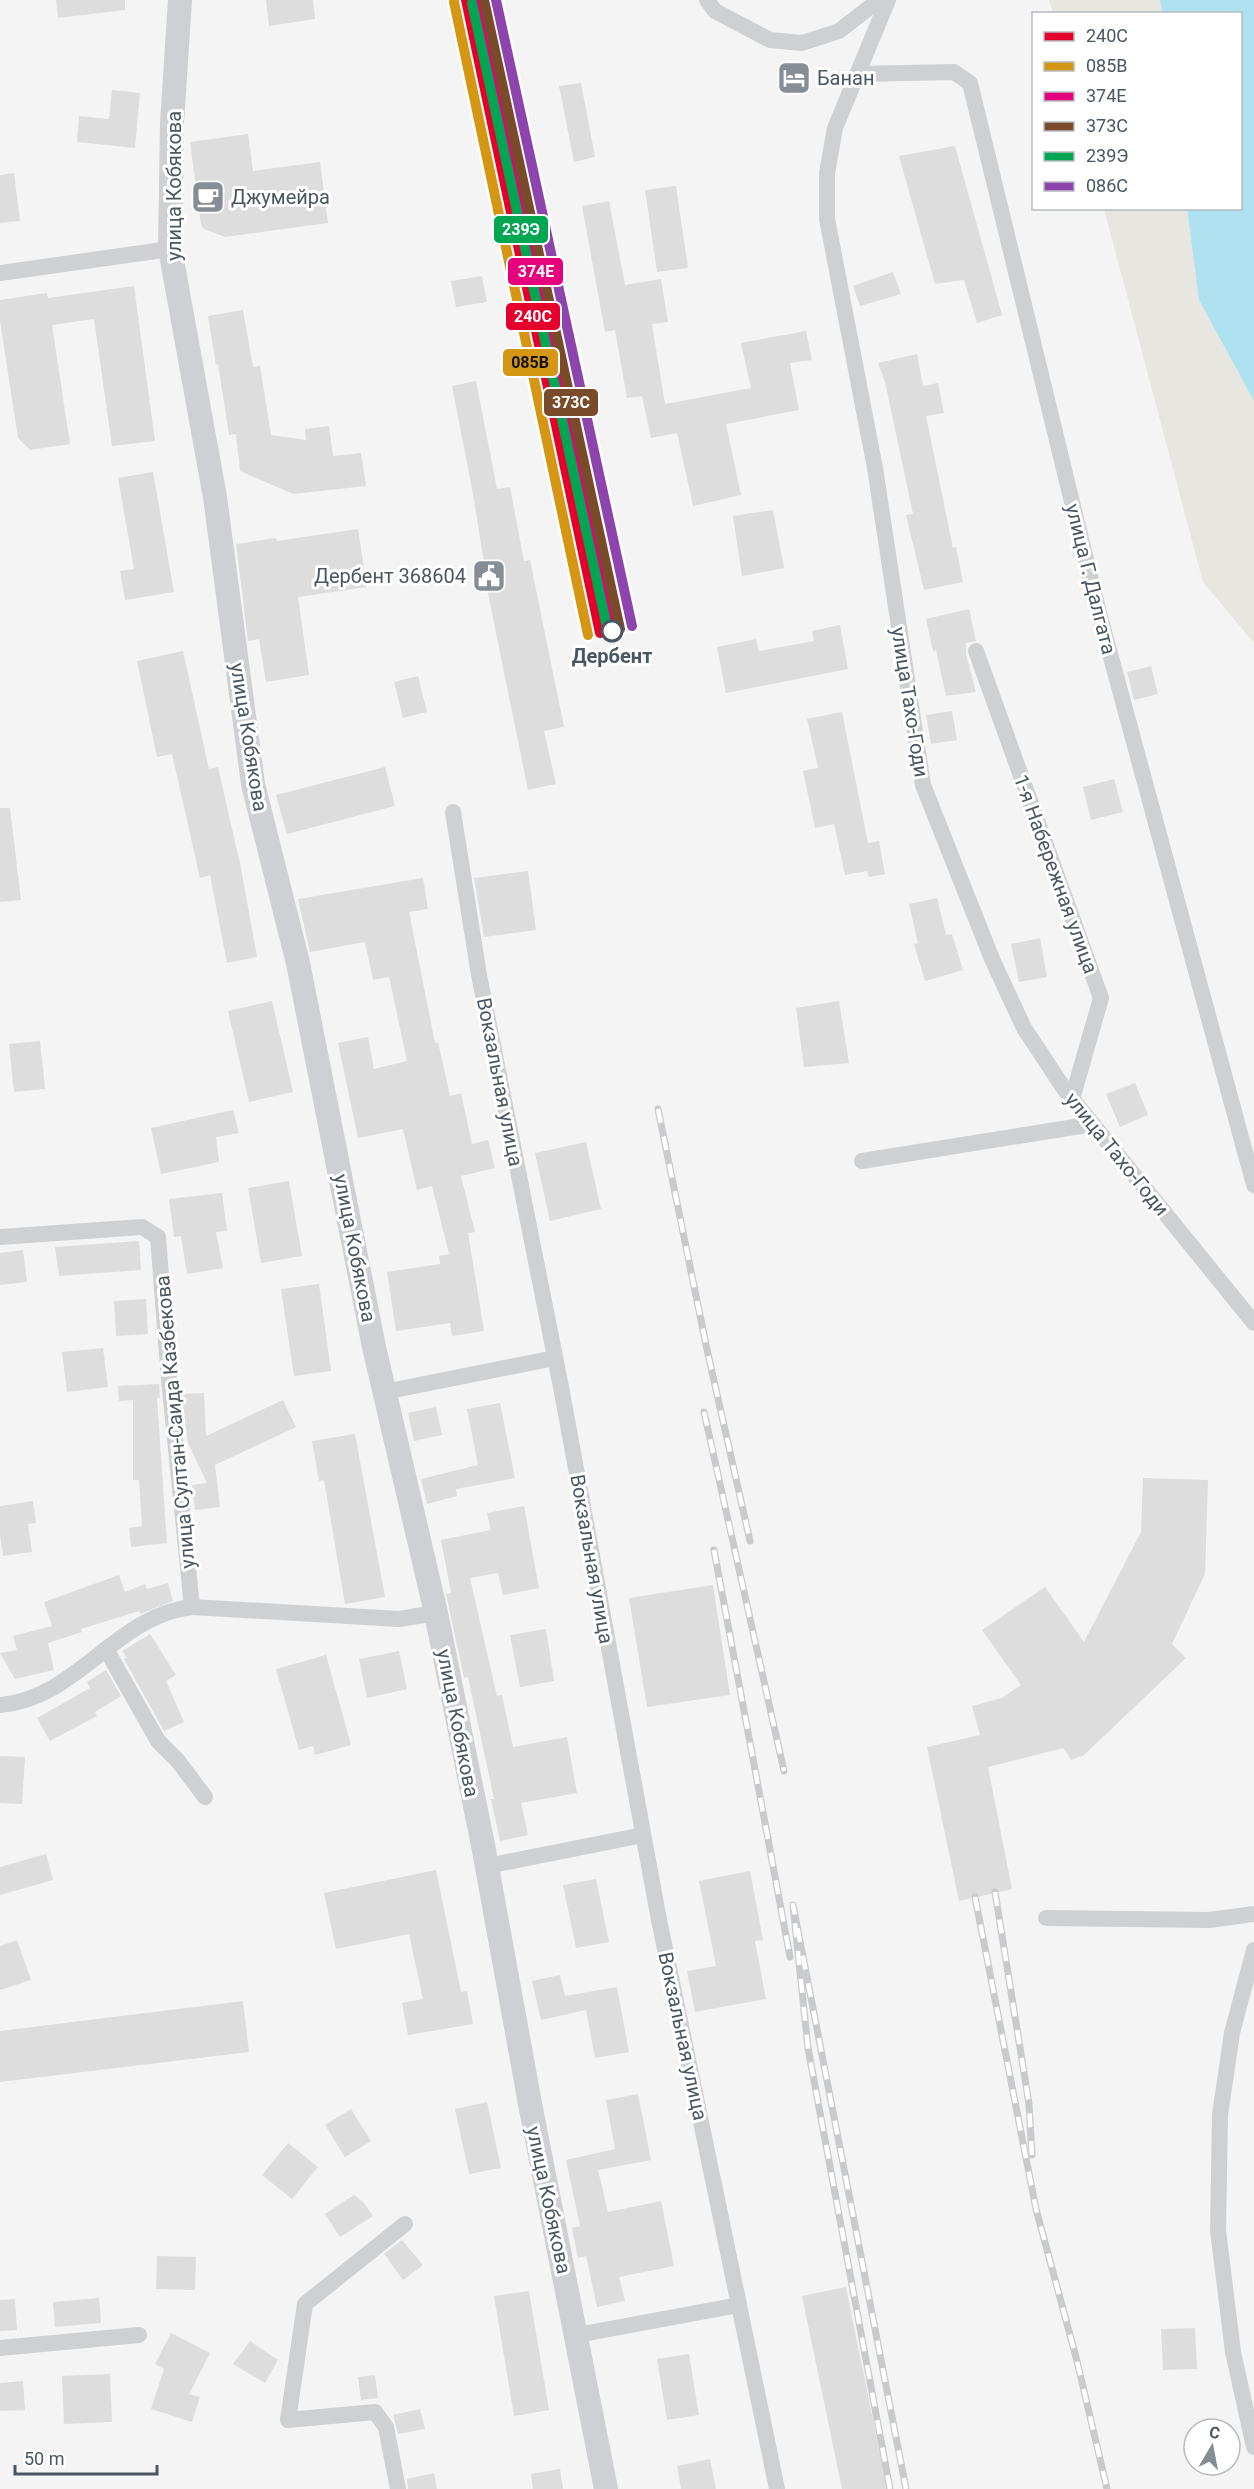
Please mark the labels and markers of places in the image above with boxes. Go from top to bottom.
hotel icon: Банан [776,60,812,96]
place label: Банан [817,66,874,90]
cafe icon: Джумейра [190,179,226,215]
place label: Джумейра [231,185,330,209]
public building icon: Дербент 368604 [471,558,507,594]
place label: Дербент 368604 [314,564,466,588]
marker: Дербент [601,620,623,642]
place label: Дербент [572,644,652,668]

